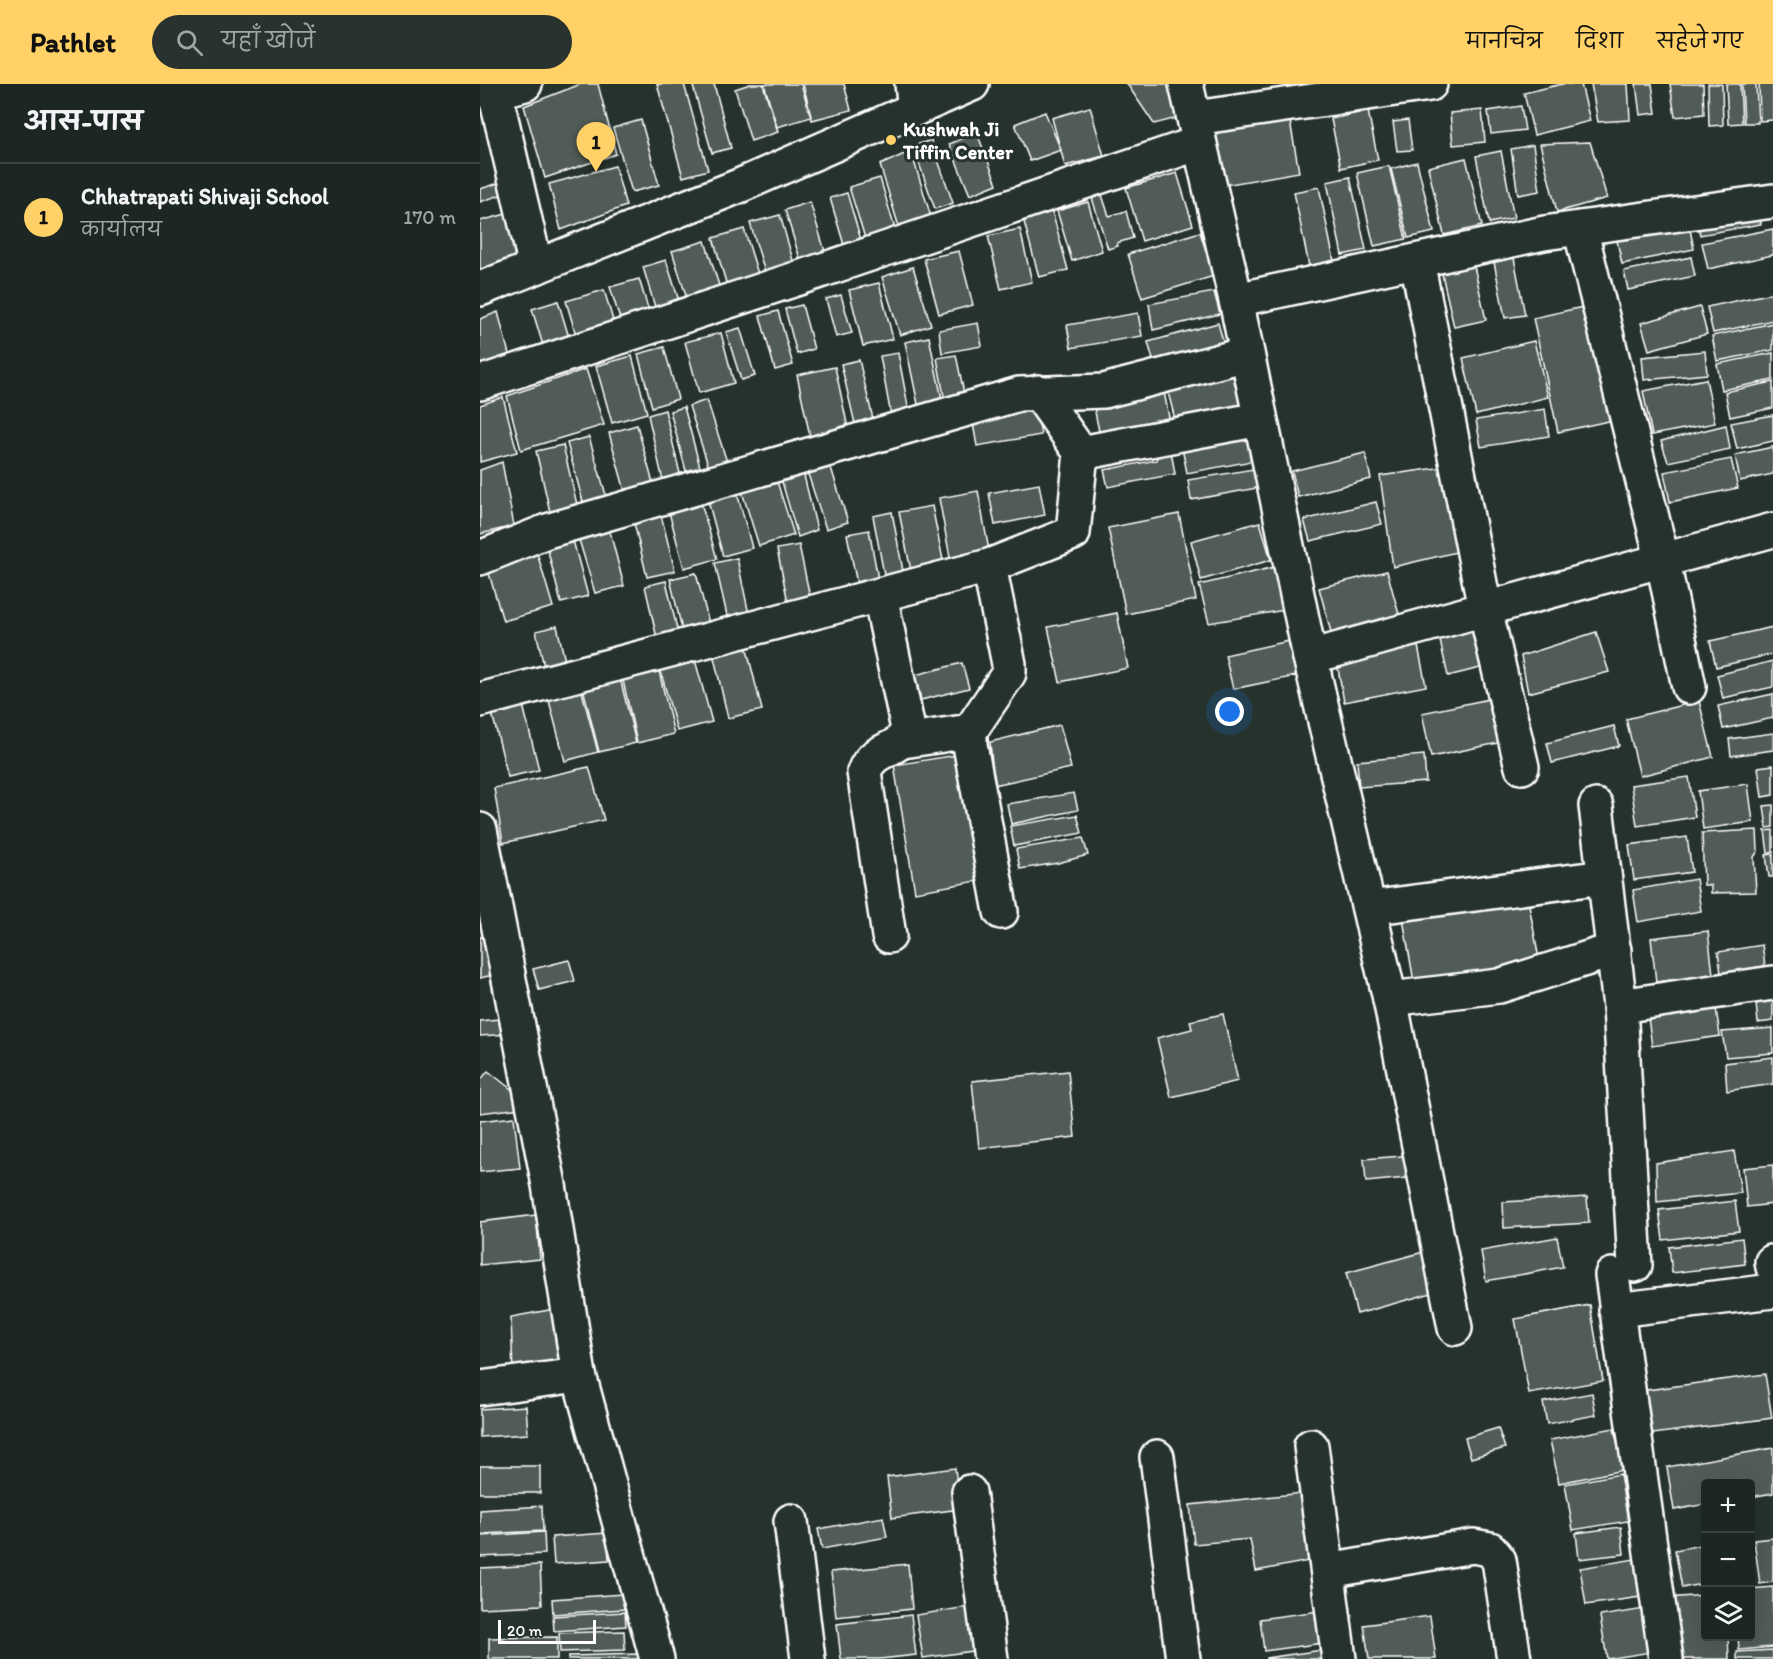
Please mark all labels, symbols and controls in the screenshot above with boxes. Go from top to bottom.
search box [152,15,572,69]
text: Pathlet [30,25,116,59]
icon: search [173,26,206,59]
text: यहाँ खोजें [221,27,315,54]
text: मानचित्र [1466,28,1543,53]
text: दिशा [1576,28,1623,53]
text: सहेजे गए [1656,28,1743,53]
text: आस-पास [24,105,143,137]
place label: Kushwah Ji Tiffin Center [902,117,1014,164]
pin: 1 [576,122,616,172]
marker: Kushwah Ji Tiffin Center [884,133,898,147]
text: Chhatrapati Shivaji School [81,183,329,210]
text: 1 [39,205,48,229]
text: 170 m [403,205,456,229]
text: कार्यालय [81,217,162,241]
your location [1215,697,1244,726]
map controls [1701,1479,1755,1641]
button: + [1701,1479,1755,1533]
button: − [1701,1533,1755,1587]
button: layers [1701,1587,1755,1641]
scale bar [498,1617,596,1644]
text: 20 m [507,1621,542,1640]

